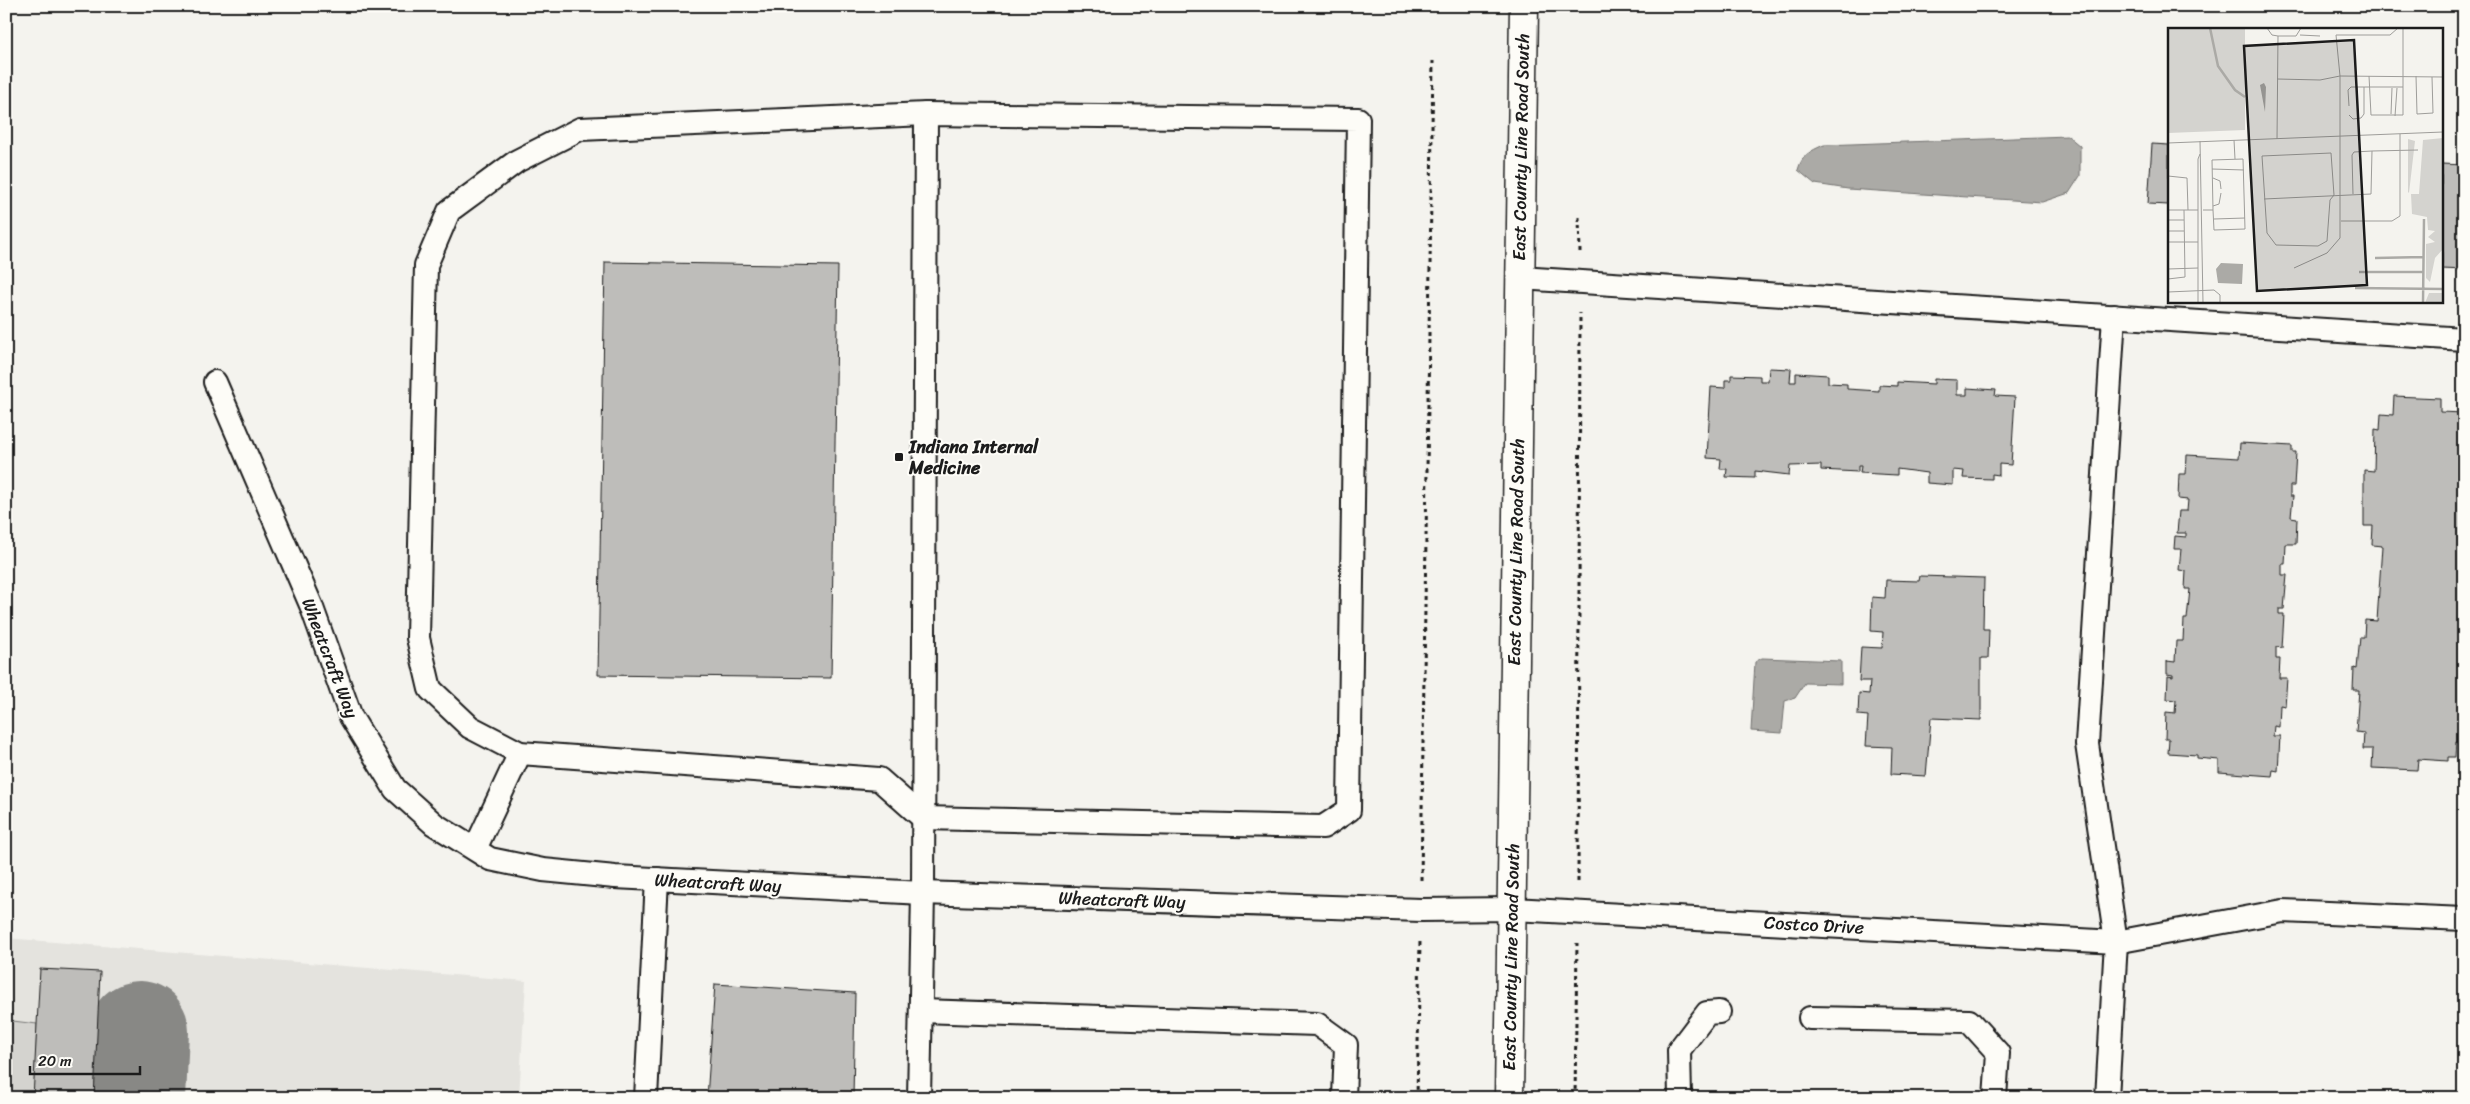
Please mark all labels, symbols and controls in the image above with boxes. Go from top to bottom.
inset map [2168,28,2442,302]
street label: East County Line Road South [1503,33,1539,261]
place label: Indiana Internal Medicine [908,431,1039,484]
street label: East County Line Road South [1498,438,1534,666]
marker: Indiana Internal Medicine [893,451,905,463]
street label: Wheatcraft Way [292,593,368,724]
street label: East County Line Road South [1493,843,1529,1071]
street label: Wheatcraft Way [654,864,783,902]
street label: Wheatcraft Way [1058,882,1187,918]
street label: Costco Drive [1763,906,1865,944]
scale bar [30,1044,140,1076]
text: 20 m [38,1048,72,1074]

